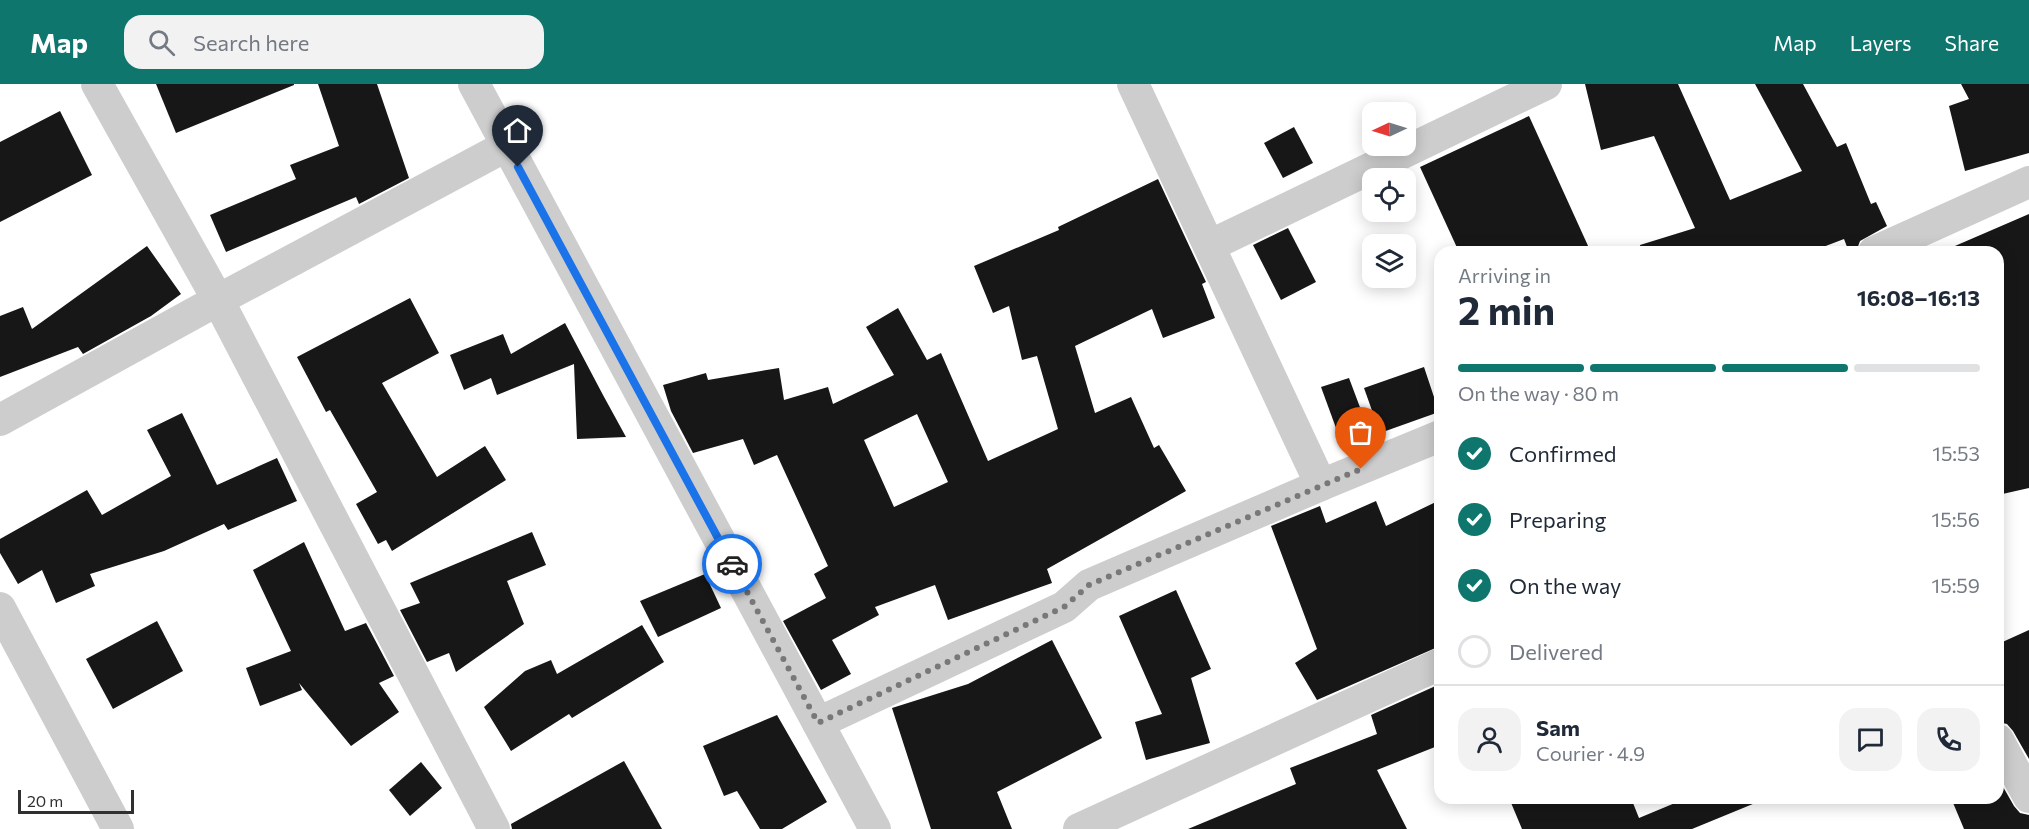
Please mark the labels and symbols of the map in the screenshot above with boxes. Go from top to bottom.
north arrow [1362,102,1416,156]
pin [492,105,543,167]
pin [1335,407,1386,469]
courier [702,534,762,594]
scale bar [18,787,134,814]

